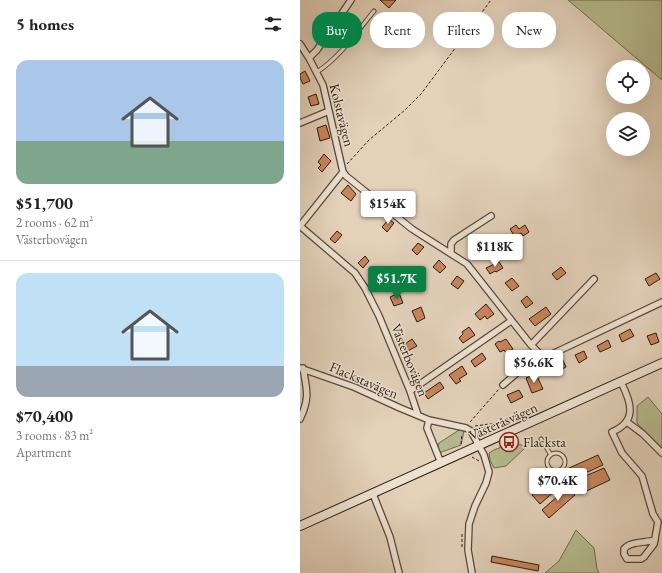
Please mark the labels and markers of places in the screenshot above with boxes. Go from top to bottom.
pin: $154K [360,191,416,225]
pin: $118K [467,234,523,268]
pin: $51.7K [364,266,430,300]
pin: $56.6K [501,350,567,384]
bus stop icon: Flacksta [498,431,520,453]
place label: Flacksta [523,433,566,451]
pin: $70.4K [525,468,591,502]

